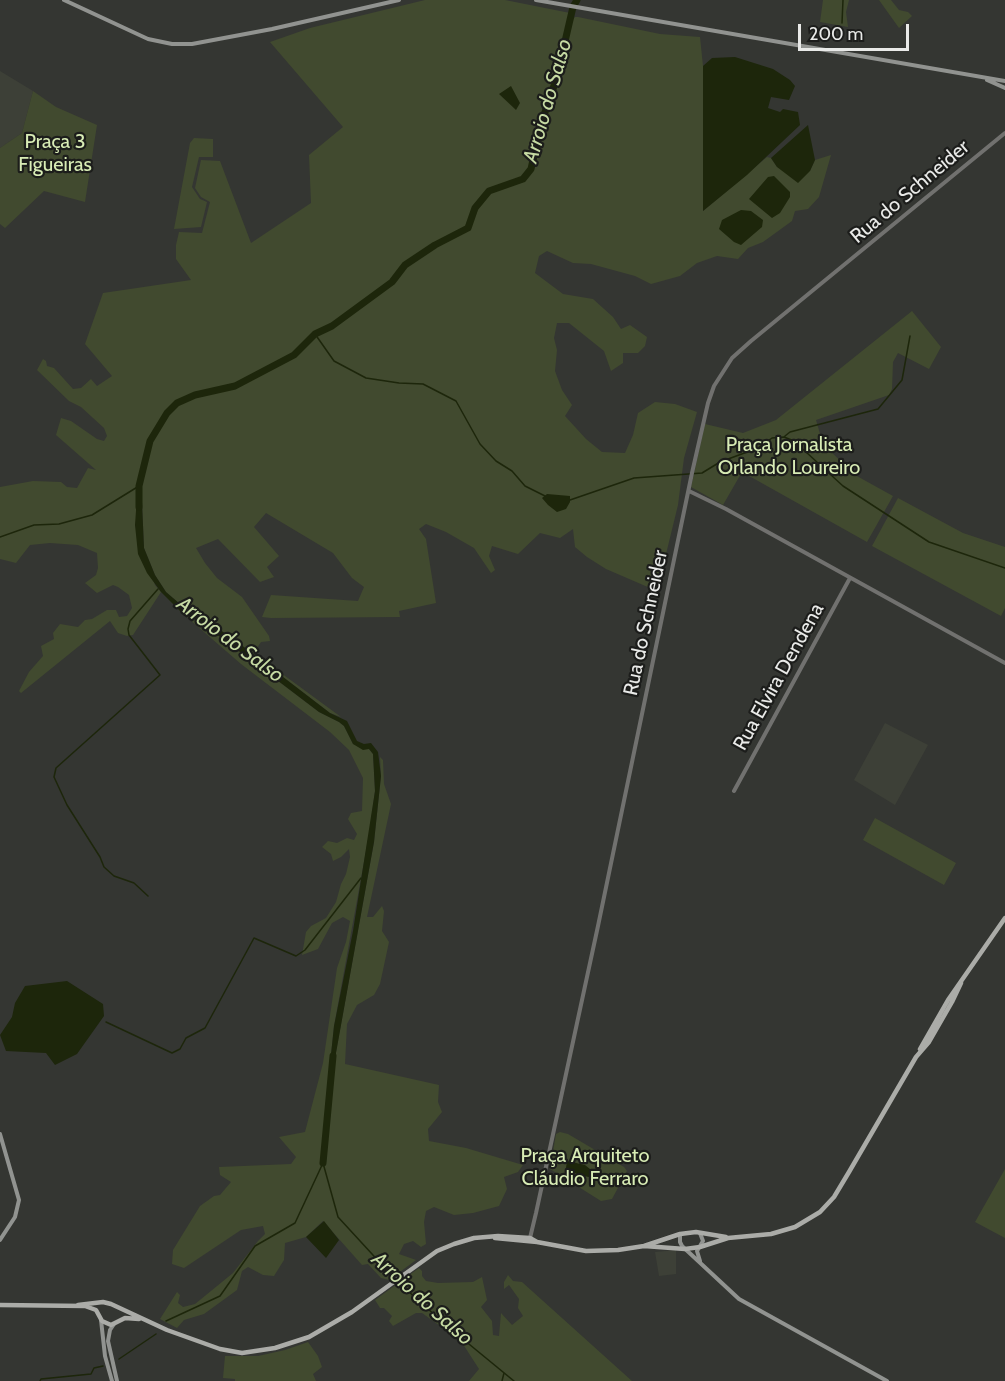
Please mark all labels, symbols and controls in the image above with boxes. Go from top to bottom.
scale bar [801,12,912,50]
text: 200 m [809,23,863,45]
water label: Arroio do Salso [518,36,578,166]
park label: Praça 3 Figueiras [18,130,92,177]
street label: Rua do Schneider [846,135,974,249]
park label: Praça Jornalista Orlando Loureiro [718,433,860,480]
street label: Rua do Schneider [619,548,673,698]
water label: Arroio do Salso [172,592,288,688]
street label: Rua Elvira Dendena [729,599,829,755]
park label: Praça Arquiteto Cláudio Ferraro [520,1144,650,1191]
water label: Arroio do Salso [366,1247,478,1351]

